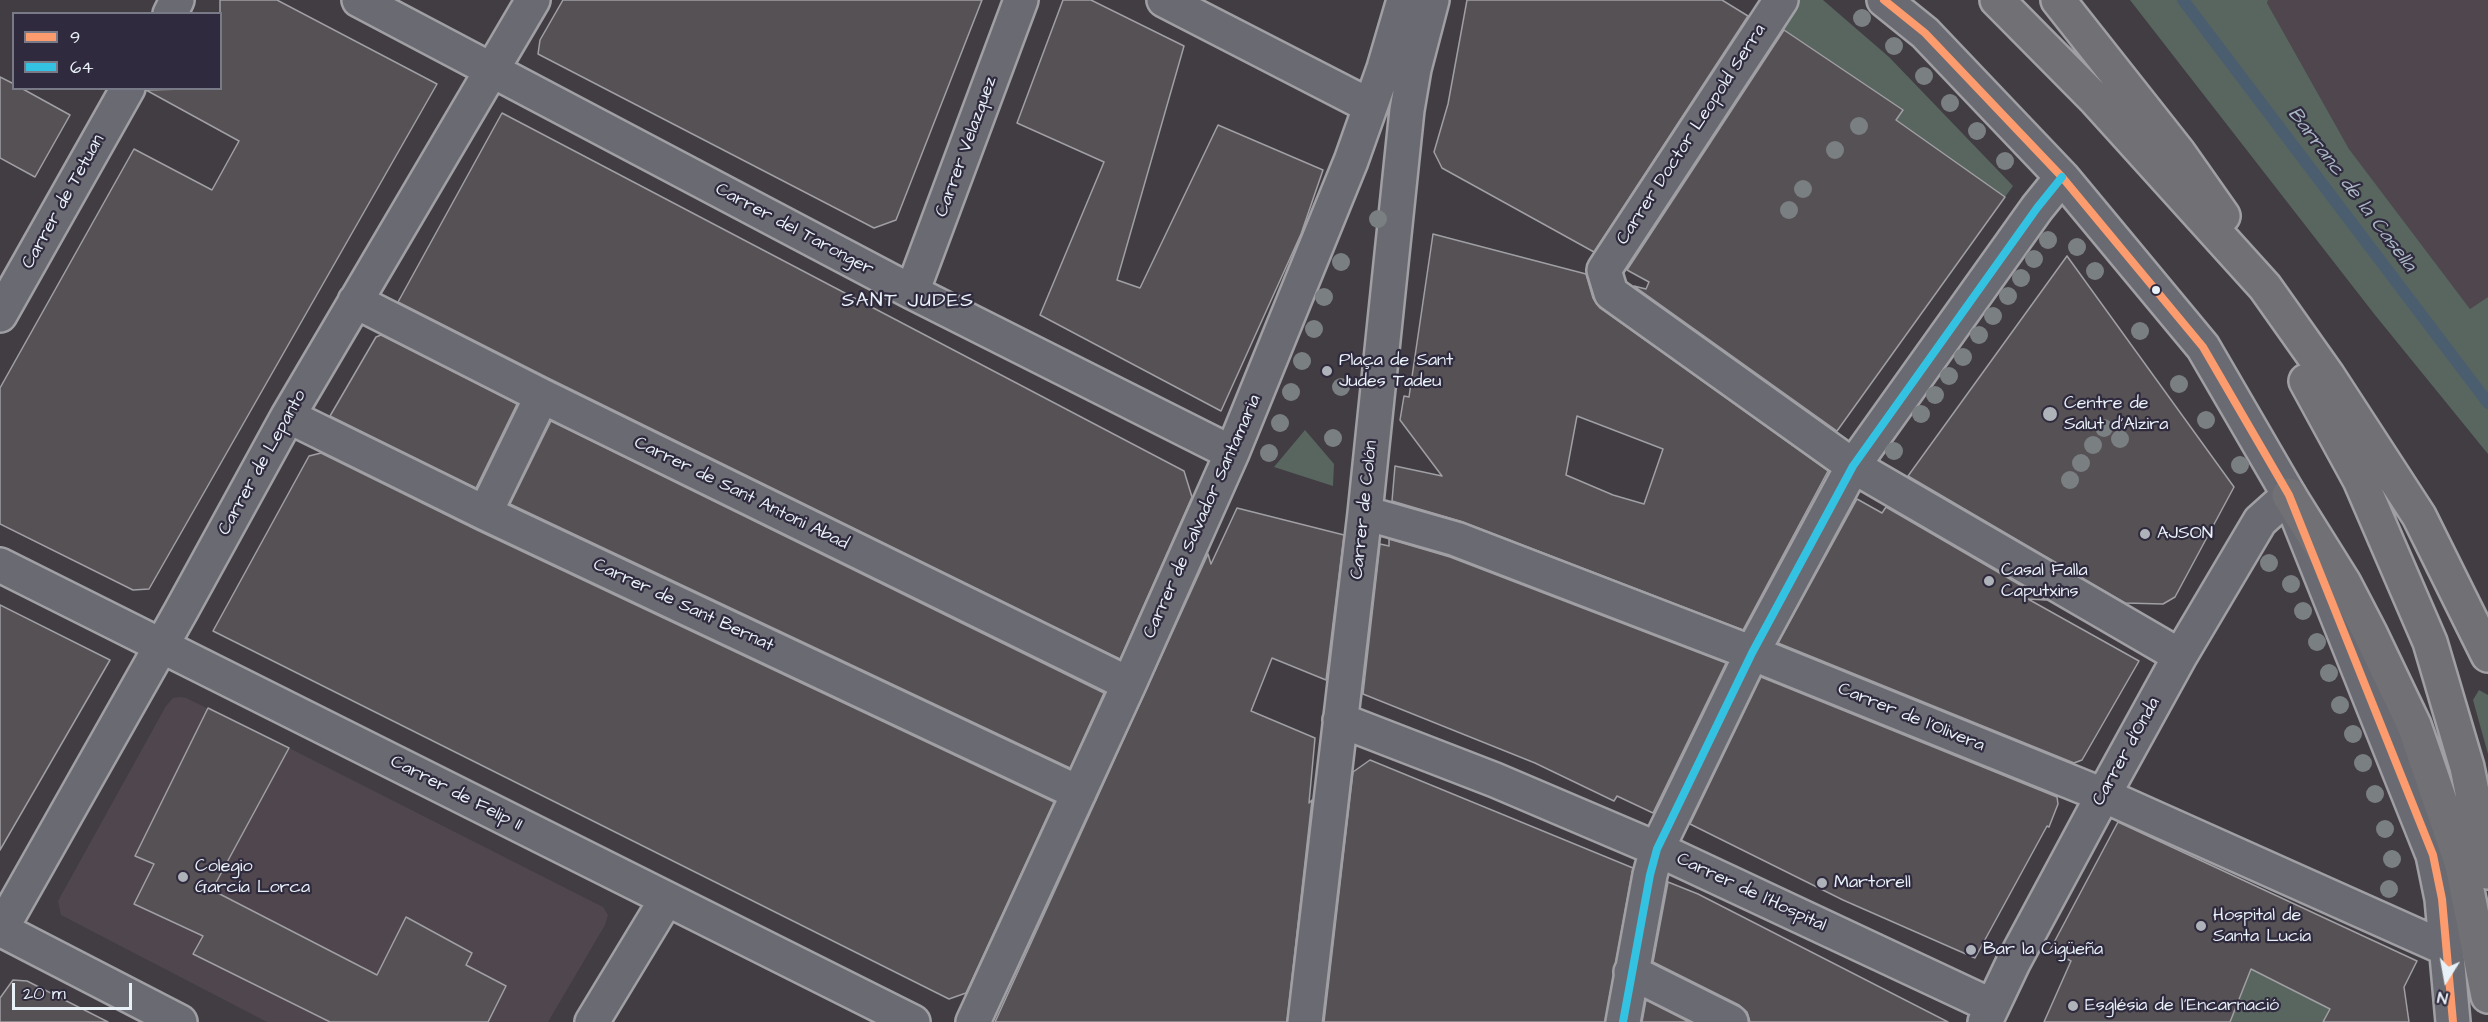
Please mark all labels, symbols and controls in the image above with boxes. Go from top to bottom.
legend [12,12,222,90]
street label: Carrer Doctor Leopold Serra [1613,21,1771,249]
text: 9 [70,25,80,50]
text: 64 [70,55,94,80]
street label: Carrer Velazquez [932,74,1002,220]
water label: Barranc de la Casella [2281,103,2421,277]
street label: Carrer de Tetuan [18,131,110,273]
street label: Carrer del Taronger [711,179,877,281]
unlabelled marker [2150,284,2162,296]
district label: SANT JUDES [841,290,975,314]
place label: Plaça de Sant Judes Tadeu [1339,350,1453,392]
marker: Plaça de Sant Judes Tadeu [1320,364,1334,378]
street label: Carrer de Lepanto [214,387,312,539]
street label: Carrer de Salvador Santamaria [1139,392,1267,642]
place label: Centre de Salut d'Alzira [2064,393,2168,436]
marker: Centre de Salut d'Alzira [2041,405,2059,423]
street label: Carrer de Sant Antoni Abad [630,433,852,555]
street label: Carrer de Colón [1347,439,1383,581]
place label: AJSON [2157,523,2213,545]
marker: AJSON [2138,527,2152,541]
street label: Carrer de Sant Bernat [589,555,777,657]
place label: Casal Falla Caputxins [2001,560,2088,602]
marker: Casal Falla Caputxins [1982,574,1996,588]
street label: Carrer de l'Olivera [1834,679,1988,757]
street label: Carrer d'Onda [2088,694,2166,810]
street label: Carrer de Felip II [386,751,526,837]
street label: Carrer de l'Hospital [1673,849,1829,937]
place label: Colegio García Lorca [195,856,310,898]
marker: Colegio García Lorca [176,870,190,884]
place label: Martorell [1834,872,1911,894]
marker: Martorell [1815,876,1829,890]
place label: Hospital de Santa Lucía [2213,905,2311,948]
marker: Hospital de Santa Lucía [2194,919,2208,933]
place label: Bar la Cigüeña [1983,939,2103,961]
marker: Bar la Cigüeña [1964,943,1978,957]
north arrow [2416,950,2476,1010]
scale bar [15,971,135,1009]
text: 20 m [23,981,66,1006]
text: N [2436,986,2450,1009]
place label: Església de l'Encarnació [2085,995,2279,1017]
marker: Església de l'Encarnació [2066,999,2080,1013]

